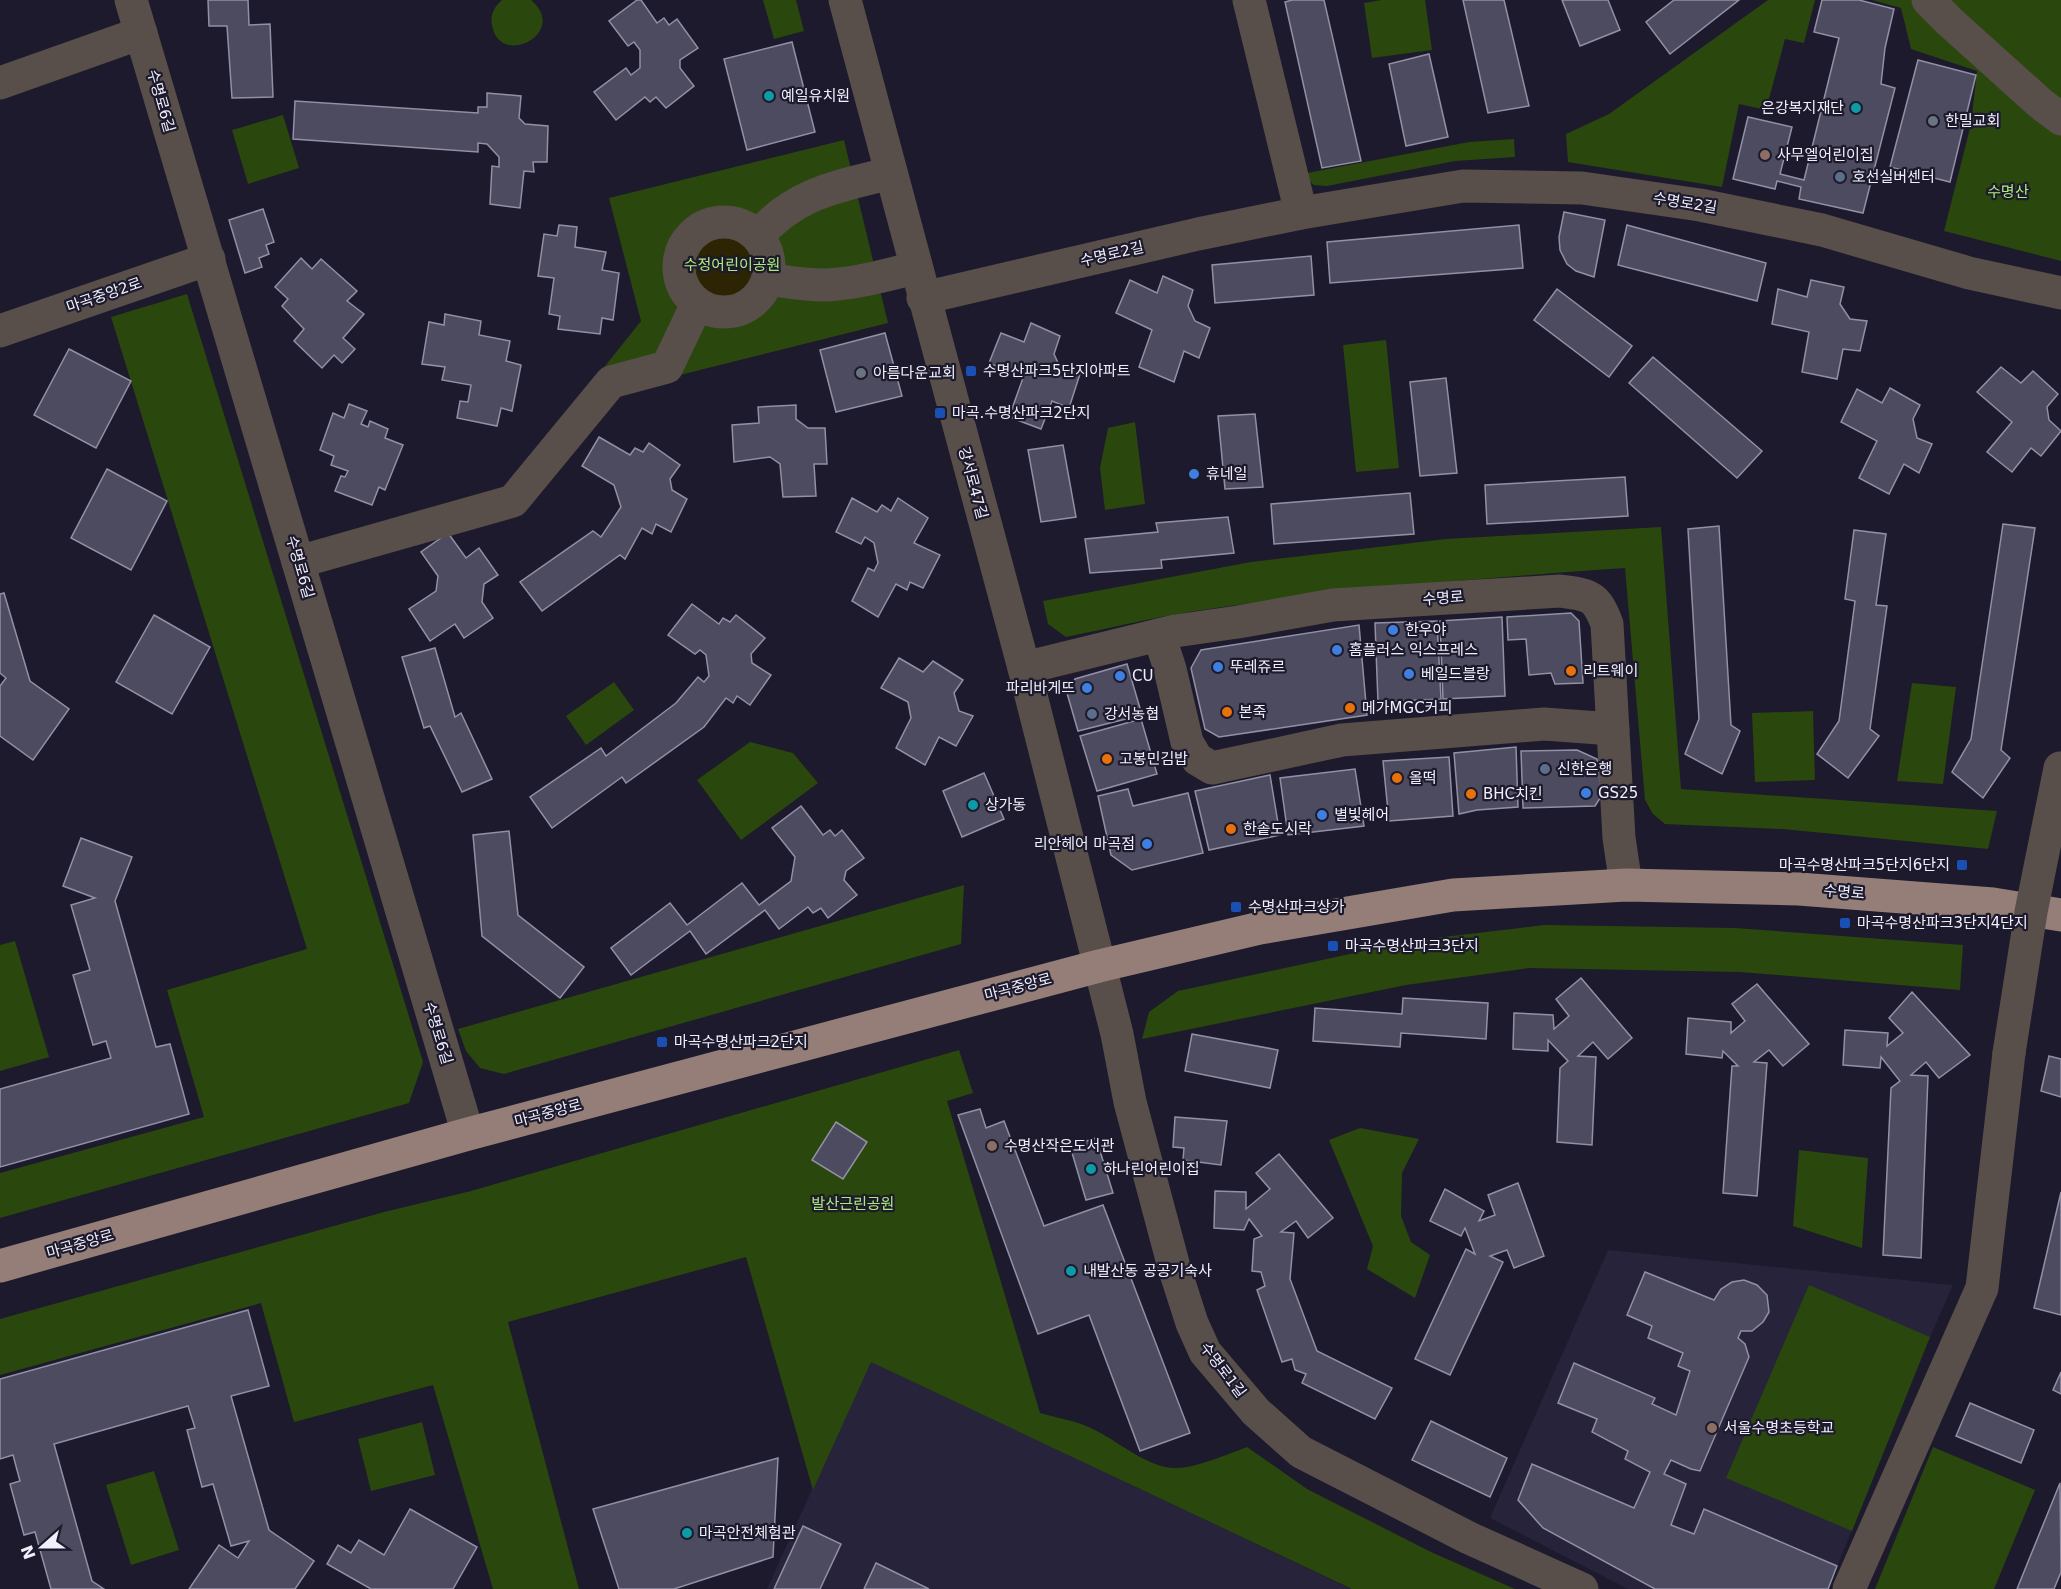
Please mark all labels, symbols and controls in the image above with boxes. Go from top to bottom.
street label: 수명로6길 [143,67,179,135]
place label: 예일유치원 [781,87,850,105]
marker: 예일유치원 [762,89,776,103]
place label: 은강복지재단 [1761,99,1844,117]
marker: 은강복지재단 [1849,101,1863,115]
place label: 한밀교회 [1945,112,2000,130]
marker: 한밀교회 [1926,114,1940,128]
place label: 사무엘어린이집 [1777,146,1874,164]
marker: 사무엘어린이집 [1758,148,1772,162]
place label: 호선실버센터 [1852,168,1935,186]
marker: 호선실버센터 [1833,170,1847,184]
park label: 수명산 [1987,183,2029,201]
street label: 수명로2길 [1652,189,1718,217]
street label: 수명로2길 [1078,238,1146,270]
park label: 수정어린이공원 [684,256,780,274]
street label: 마곡중앙2로 [64,274,144,316]
place label: 수명산파크5단지아파트 [983,362,1131,380]
place label: 아름다운교회 [873,364,956,382]
marker: 수명산파크5단지아파트 [964,364,978,378]
marker: 아름다운교회 [854,366,868,380]
place label: 마곡.수명산파크2단지 [952,404,1091,422]
marker: 마곡.수명산파크2단지 [933,406,947,420]
street label: 강서로47길 [955,445,991,521]
place label: 휴네일 [1206,465,1247,483]
marker: 휴네일 [1187,467,1201,481]
street label: 수명로6길 [282,533,318,601]
street label: 수명로 [1422,588,1464,608]
place label: 한우야 [1405,621,1447,639]
marker: 한우야 [1386,623,1400,637]
place label: 홈플러스 익스프레스 [1349,641,1478,659]
marker: 홈플러스 익스프레스 [1330,643,1344,657]
place label: 뚜레쥬르 [1230,658,1285,676]
marker: 뚜레쥬르 [1211,660,1225,674]
place label: 리트웨이 [1583,662,1638,680]
marker: 리트웨이 [1564,664,1578,678]
place label: 베일드블랑 [1421,665,1490,683]
place label: CU [1132,667,1153,685]
marker: 베일드블랑 [1402,667,1416,681]
marker: CU [1113,669,1127,683]
place label: 파리바게뜨 [1006,679,1075,697]
marker: 파리바게뜨 [1080,681,1094,695]
place label: 메가MGC커피 [1362,699,1452,717]
marker: 메가MGC커피 [1343,701,1357,715]
place label: 본죽 [1239,703,1267,721]
place label: 강서농협 [1104,705,1159,723]
marker: 본죽 [1220,705,1234,719]
marker: 강서농협 [1085,707,1099,721]
place label: 고봉민김밥 [1119,750,1188,768]
marker: 고봉민김밥 [1100,752,1114,766]
place label: 신한은행 [1557,760,1612,778]
marker: 신한은행 [1538,762,1552,776]
place label: 올떡 [1409,769,1437,787]
marker: 올떡 [1390,771,1404,785]
place label: GS25 [1598,784,1638,802]
place label: BHC치킨 [1483,785,1543,803]
marker: GS25 [1579,786,1593,800]
marker: BHC치킨 [1464,787,1478,801]
place label: 상가동 [985,796,1026,814]
marker: 상가동 [966,798,980,812]
place label: 별빛헤어 [1334,806,1389,824]
marker: 별빛헤어 [1315,808,1329,822]
place label: 한솥도시락 [1243,820,1312,838]
marker: 한솥도시락 [1224,822,1238,836]
place label: 리안헤어 마곡점 [1034,835,1135,853]
marker: 리안헤어 마곡점 [1140,837,1154,851]
place label: 마곡수명산파크5단지6단지 [1779,856,1950,874]
marker: 마곡수명산파크5단지6단지 [1955,858,1969,872]
street label: 수명로 [1823,881,1865,903]
place label: 수명산파크상가 [1248,898,1345,916]
marker: 수명산파크상가 [1229,900,1243,914]
place label: 마곡수명산파크3단지4단지 [1857,914,2028,932]
marker: 마곡수명산파크3단지4단지 [1838,916,1852,930]
place label: 마곡수명산파크3단지 [1345,937,1479,955]
marker: 마곡수명산파크3단지 [1326,939,1340,953]
street label: 마곡중앙로 [982,969,1054,1005]
street label: 수명로6길 [420,999,456,1067]
place label: 마곡수명산파크2단지 [674,1033,808,1051]
marker: 마곡수명산파크2단지 [655,1035,669,1049]
street label: 마곡중앙로 [512,1095,584,1131]
place label: 수명산작은도서관 [1004,1137,1115,1155]
marker: 수명산작은도서관 [985,1139,999,1153]
place label: 하나린어린이집 [1103,1160,1200,1178]
marker: 하나린어린이집 [1084,1162,1098,1176]
park label: 발산근린공원 [812,1195,894,1213]
street label: 마곡중앙로 [44,1226,116,1262]
place label: 내발산동 공공기숙사 [1083,1262,1212,1280]
marker: 내발산동 공공기숙사 [1064,1264,1078,1278]
street label: 수명로1길 [1196,1339,1250,1401]
place label: 서울수명초등학교 [1724,1419,1834,1437]
marker: 서울수명초등학교 [1705,1421,1719,1435]
north arrow [12,1517,72,1577]
place label: 마곡안전체험관 [699,1524,796,1542]
marker: 마곡안전체험관 [680,1526,694,1540]
text: N [17,1543,40,1562]

